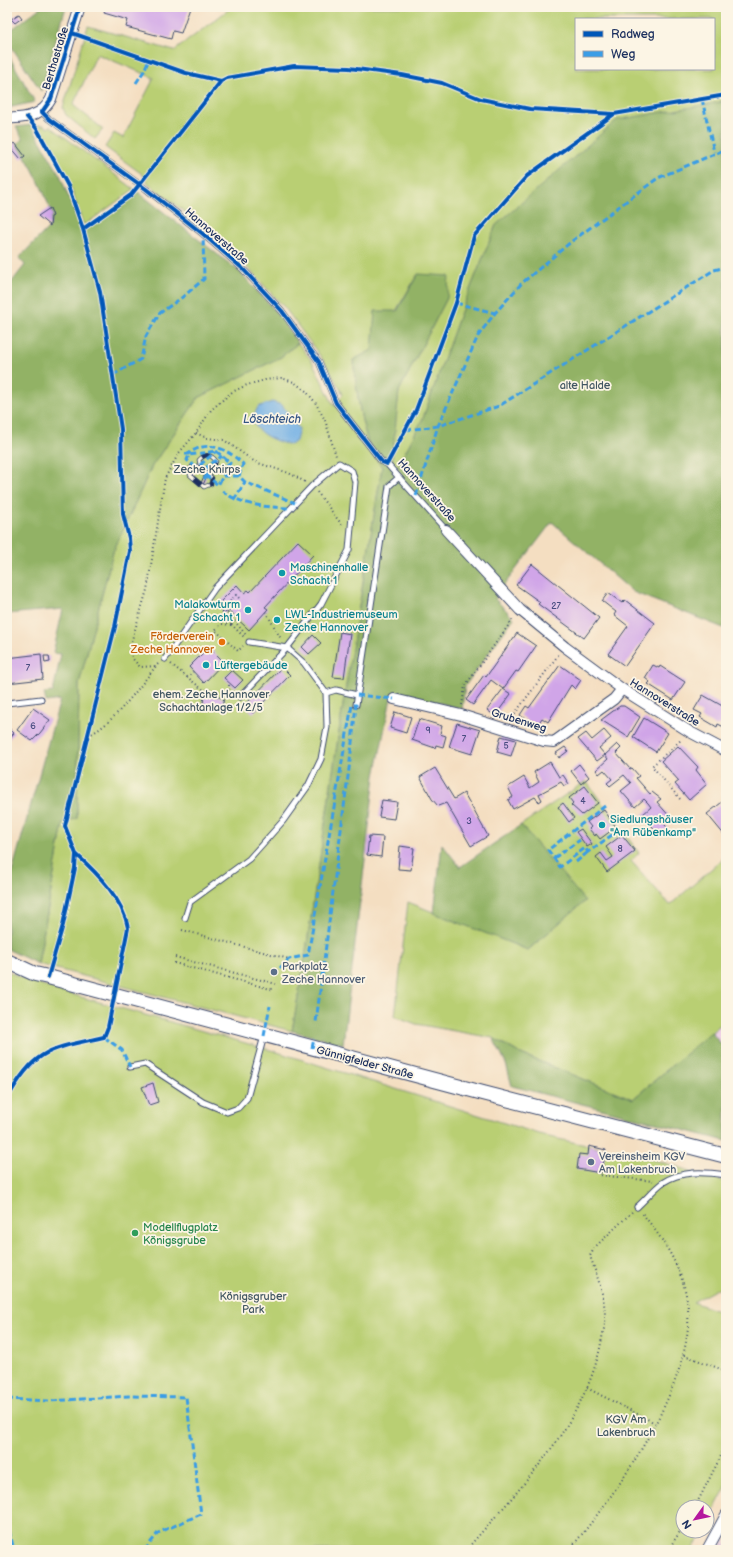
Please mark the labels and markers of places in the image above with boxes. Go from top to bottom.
place label: Maschinenhalle Schacht 1 [290,561,369,587]
marker: Maschinenhalle Schacht 1 [277,568,287,578]
place label: Malakowturm Schacht 1 [174,598,240,624]
marker: Malakowturm Schacht 1 [243,605,253,615]
place label: LWL-Industriemuseum Zeche Hannover [284,608,398,634]
marker: LWL-Industriemuseum Zeche Hannover [272,615,282,625]
place label: Förderverein Zeche Hannover [130,630,215,656]
marker: Förderverein Zeche Hannover [217,637,227,647]
place label: Lüftergebäude [214,659,288,672]
marker: Lüftergebäude [201,660,211,670]
place label: Siedlungshäuser "Am Rübenkamp" [610,813,696,839]
marker: Siedlungshäuser "Am Rübenkamp" [597,820,607,830]
place label: Parkplatz Zeche Hannover [281,960,366,986]
marker: Parkplatz Zeche Hannover [269,967,279,977]
place label: Vereinsheim KGV Am Lakenbruch [599,1150,685,1176]
marker: Vereinsheim KGV Am Lakenbruch [586,1157,596,1167]
place label: Modellflugplatz Königsgrube [143,1221,218,1247]
marker: Modellflugplatz Königsgrube [130,1228,140,1238]

